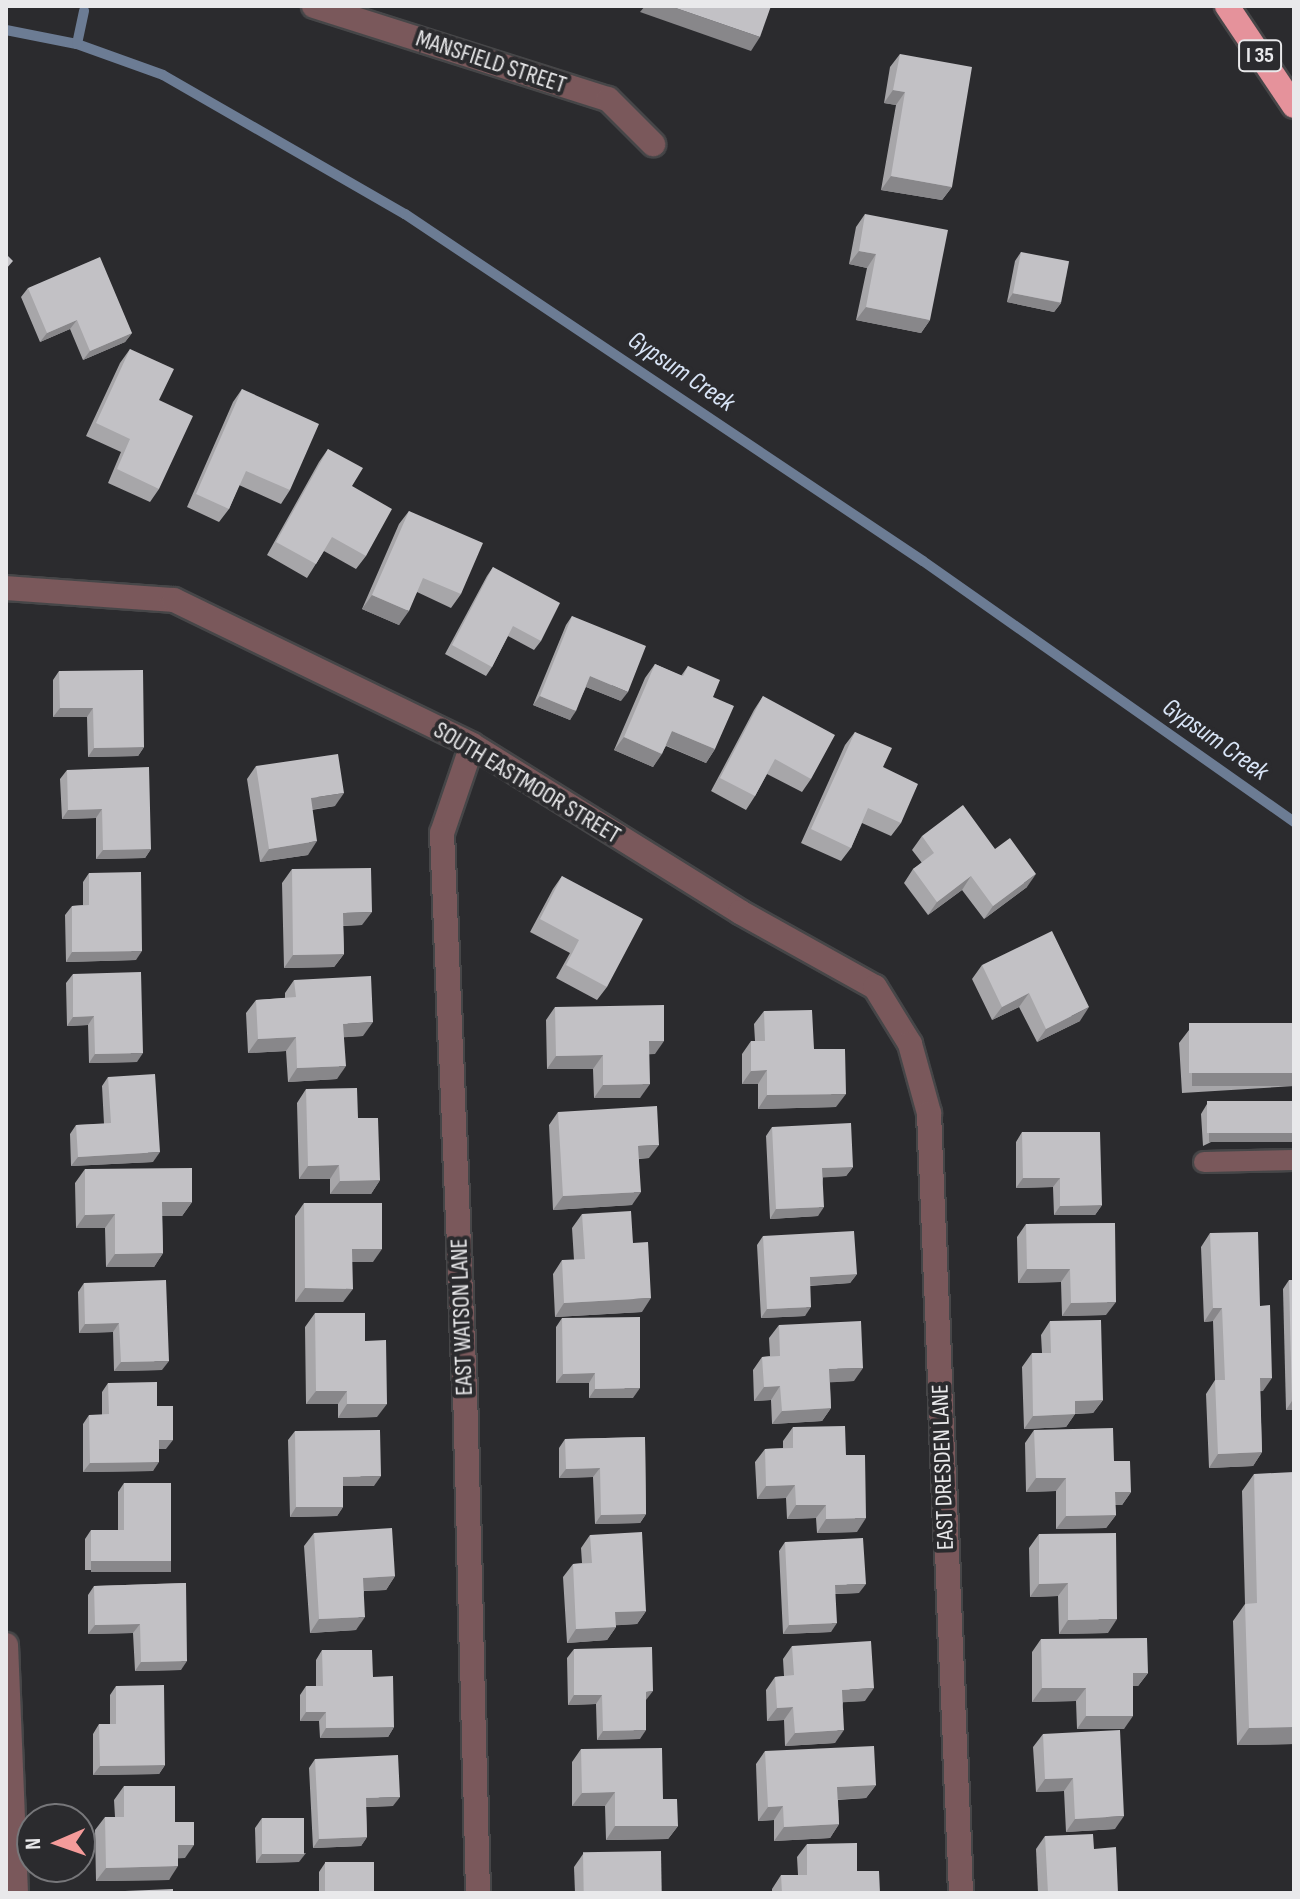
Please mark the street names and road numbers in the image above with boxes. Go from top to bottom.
street label: MANSFIELD STREET [412,24,570,100]
road number: I 35 [1238,38,1282,74]
street label: SOUTH EASTMOOR STREET [428,716,626,850]
street label: EAST WATSON LANE [445,1238,479,1396]
street label: EAST DRESDEN LANE [926,1384,960,1550]

